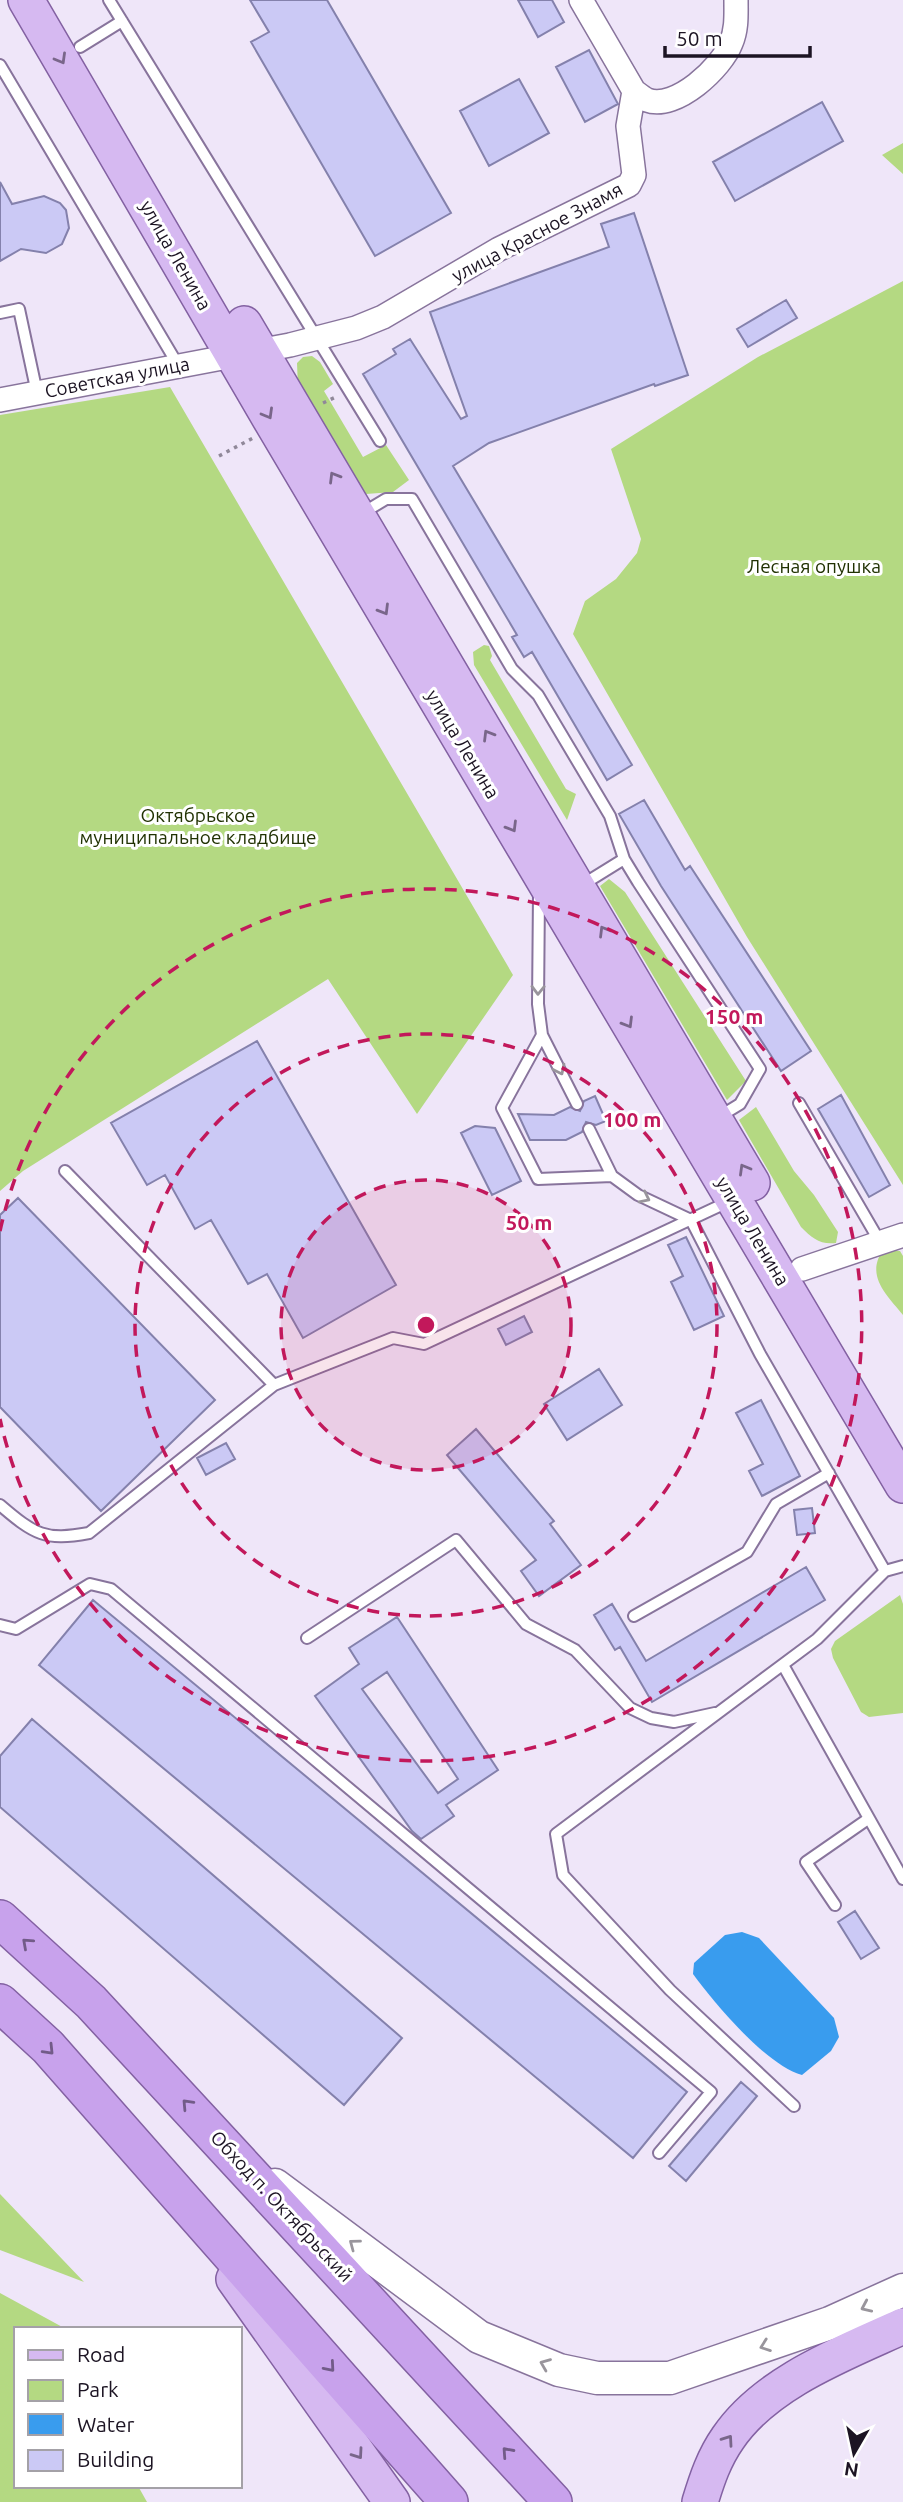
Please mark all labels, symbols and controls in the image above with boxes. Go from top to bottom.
scale bar [665,14,810,58]
text: 50 m [676,26,723,50]
one-way arrow [52,51,65,64]
street label: улица Красное Знамя [448,178,626,286]
street label: улица Ленина [136,196,216,314]
street label: Советская улица [43,352,191,402]
one-way arrow [260,407,273,420]
one-way arrow [329,471,342,484]
park label: Лесная опушка [747,555,881,577]
one-way arrow [375,603,388,616]
street label: улица Ленина [422,686,504,802]
one-way arrow [483,730,496,743]
park label: Октябрьское муниципальное кладбище [80,804,316,848]
one-way arrow [504,820,517,833]
one-way arrow [599,926,612,939]
one-way arrow [530,986,546,996]
text: 150 m [705,1004,763,1028]
one-way arrow [620,1015,633,1028]
one-way arrow [551,1062,565,1075]
text: 100 m [603,1107,661,1131]
one-way arrow [739,1164,752,1177]
street label: улица Ленина [712,1173,794,1289]
one-way arrow [638,1190,650,1204]
text: 50 m [506,1210,552,1234]
centre of rings [414,1313,438,1337]
one-way arrow [22,1939,35,1952]
one-way arrow [41,2042,54,2055]
one-way arrow [183,2099,196,2112]
street label: Обход п. Октябрьский [206,2126,358,2286]
one-way arrow [349,2240,361,2252]
one-way arrow [861,2299,873,2313]
legend [14,2327,242,2488]
one-way arrow [760,2338,772,2352]
text: Road [77,2342,125,2366]
one-way arrow [540,2358,552,2372]
one-way arrow [322,2359,334,2372]
text: Park [77,2377,119,2401]
text: Water [77,2412,135,2436]
north arrow [819,2418,889,2488]
one-way arrow [720,2435,732,2448]
one-way arrow [350,2446,362,2459]
text: Building [77,2447,154,2471]
one-way arrow [503,2447,516,2460]
text: N [843,2458,860,2482]

